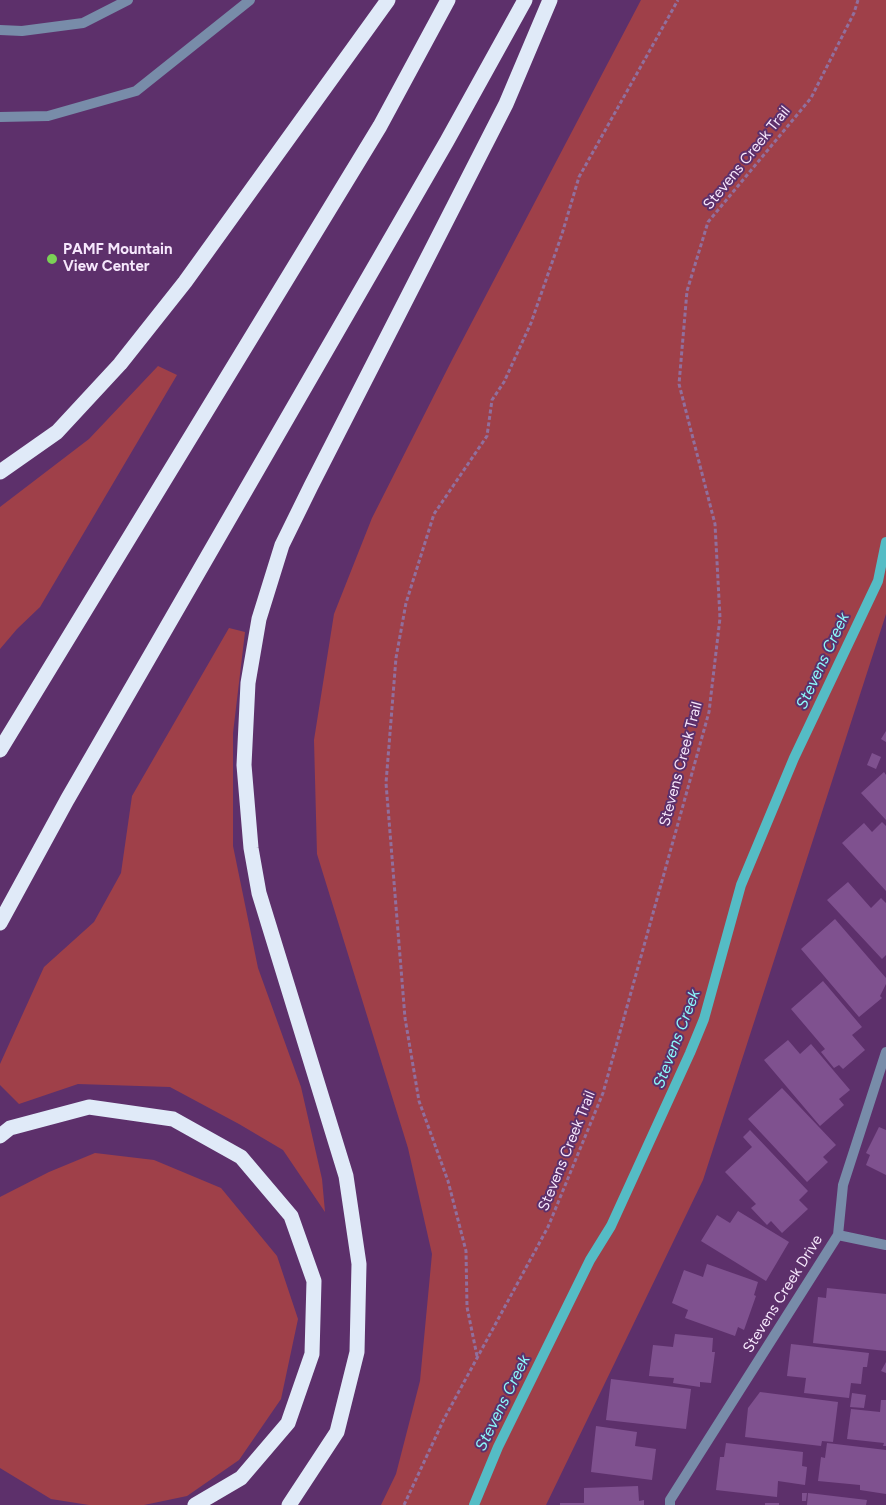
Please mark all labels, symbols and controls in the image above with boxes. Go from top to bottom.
street label: Stevens Creek Trail [700,103,794,213]
place label: PAMF Mountain View Center [63,241,172,276]
marker: PAMF Mountain View Center [45,252,59,266]
water label: Stevens Creek [792,610,854,712]
street label: Stevens Creek Trail [656,700,706,828]
water label: Stevens Creek [649,987,705,1091]
street label: Stevens Creek Trail [535,1088,599,1214]
street label: Stevens Creek Drive [739,1232,827,1356]
water label: Stevens Creek [472,1352,534,1454]

